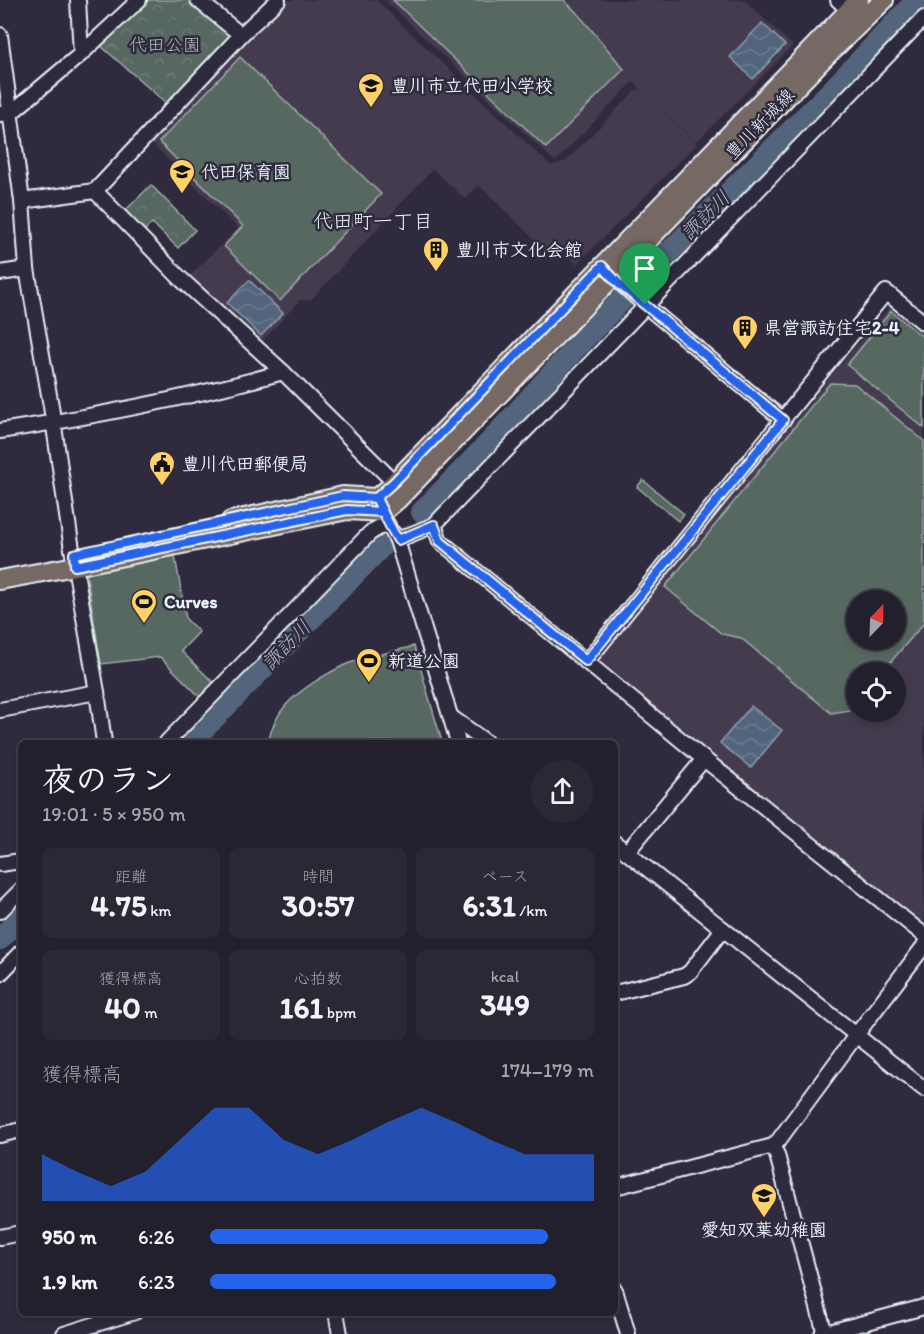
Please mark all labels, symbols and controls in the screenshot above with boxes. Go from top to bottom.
park label: 代田公園 [129,34,201,56]
school or university icon: 豊川市立代田小学校 [356,71,386,109]
place label: 豊川市立代田小学校 [391,75,553,97]
street label: 豊川新城線 [721,84,799,164]
school or university icon: 代田保育園 [167,157,197,195]
place label: 代田保育園 [201,161,291,183]
water label: 諏訪川 [675,185,735,245]
district label: 代田町一丁目 [313,209,433,233]
building icon: 豊川市文化会館 [421,235,451,273]
place label: 豊川市文化会館 [456,239,582,261]
pin [619,243,670,305]
icon: arrive [628,252,661,285]
building icon: 県営諏訪住宅2-4 [730,313,760,351]
place label: 県営諏訪住宅2-4 [764,317,900,339]
public building icon: 豊川代田郵便局 [147,449,177,487]
place label: 豊川代田郵便局 [182,453,308,475]
sports icon: Curves [129,587,159,625]
north arrow [846,590,906,650]
map controls [846,590,906,722]
place label: Curves [164,591,218,613]
water label: 諏訪川 [257,615,315,675]
sports icon: 新道公園 [354,646,384,684]
place label: 新道公園 [388,650,460,672]
button: locate [846,662,906,722]
text: 夜のラン [42,760,174,799]
button: share [531,760,594,823]
text: 19:01 · 5 × 950 m [42,802,186,826]
text: 距離 [115,867,147,886]
text: 時間 [302,867,334,886]
text: ペース [481,867,529,886]
text: 4.75 [91,887,147,924]
text: 30:57 [282,887,354,924]
text: 6:31 [463,887,516,924]
text: km [147,901,171,920]
text: /km [516,901,548,920]
text: kcal [491,967,519,986]
text: 獲得標高 [99,969,163,988]
text: 心拍数 [294,969,342,988]
text: 349 [480,986,530,1023]
text: 40 [104,989,141,1026]
text: 161 [280,989,323,1026]
text: m [141,1003,158,1022]
text: bpm [323,1003,357,1022]
text: 174–179 m [501,1058,594,1082]
text: 獲得標高 [42,1062,122,1086]
school or university icon: 愛知双葉幼稚園 [749,1181,779,1219]
place label: 愛知双葉幼稚園 [701,1219,827,1241]
text: 950 m [42,1225,97,1249]
text: 6:26 [138,1225,175,1249]
text: 1.9 km [42,1270,98,1294]
text: 6:23 [138,1270,175,1294]

